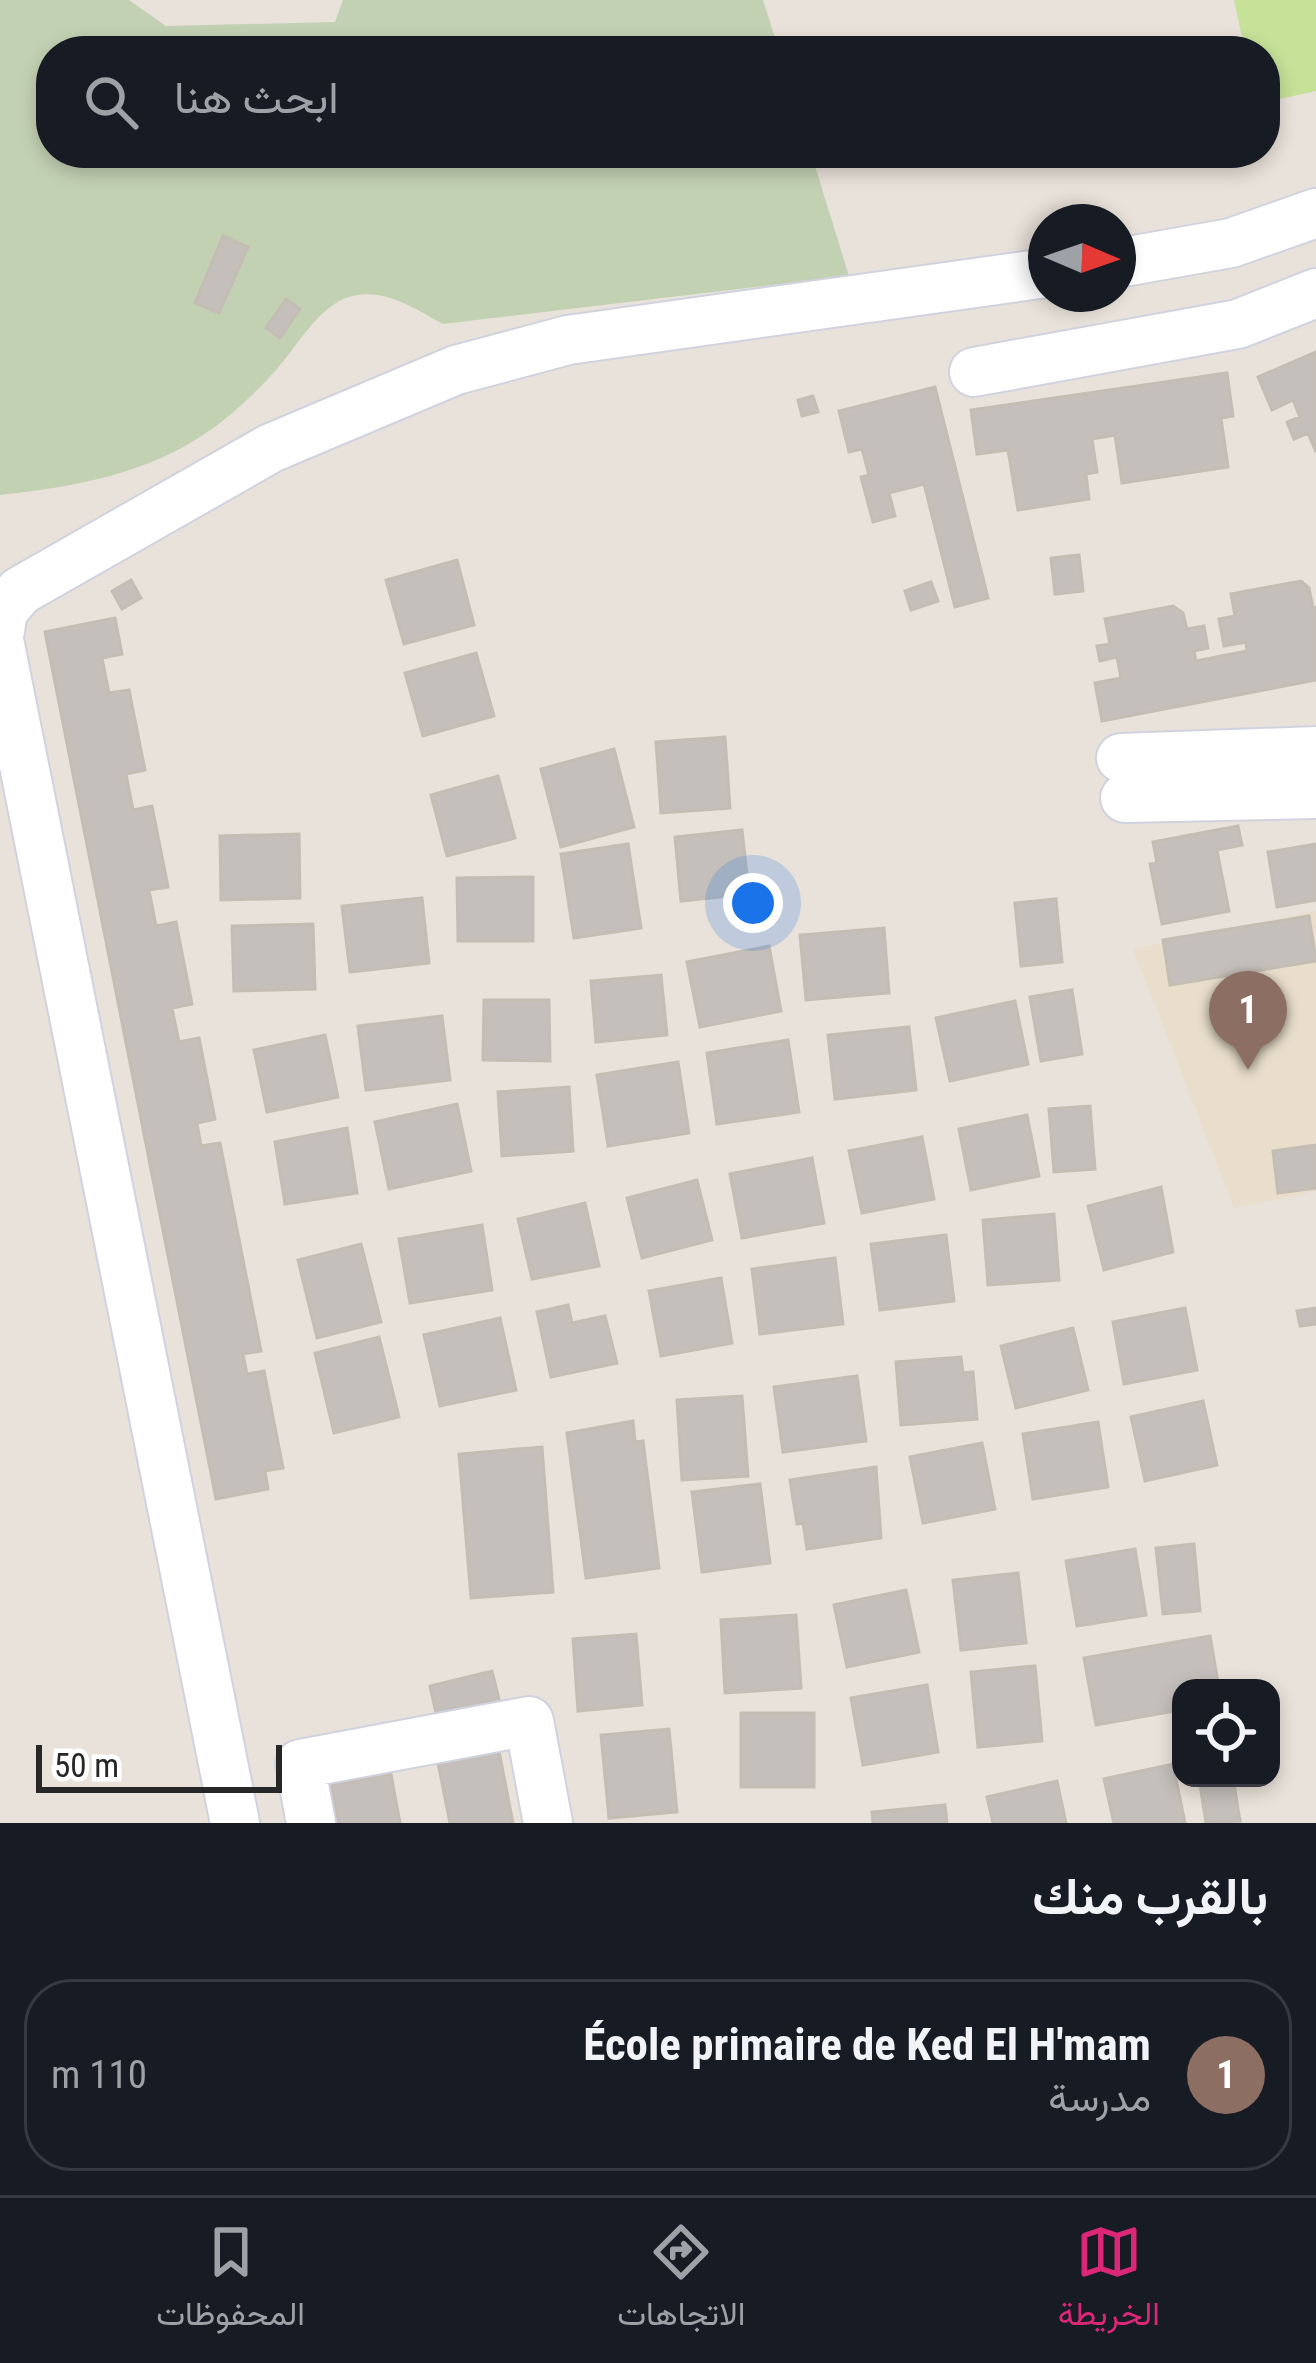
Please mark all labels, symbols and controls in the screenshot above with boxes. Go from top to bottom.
search box [36,36,1280,168]
icon: search [78,69,144,135]
text: ابحث هنا [174,71,339,124]
north arrow [1028,204,1136,312]
your location [723,873,783,933]
pin: 1 [1209,971,1287,1070]
map controls [1172,1679,1280,1787]
button: locate [1172,1679,1280,1787]
scale bar [36,1739,282,1792]
text: 50 m [54,1746,119,1785]
text: بالقرب منك [1032,1867,1268,1926]
text: École primaire de Ked El H'mam [583,2018,1151,2071]
text: 110 m [51,2052,147,2098]
text: 1 [1216,2052,1236,2098]
text: مدرسة [1048,2075,1151,2121]
tab: المحفوظات [156,2219,305,2343]
tab: الاتجاهات [617,2219,745,2343]
tab: الخريطة [1058,2219,1160,2343]

